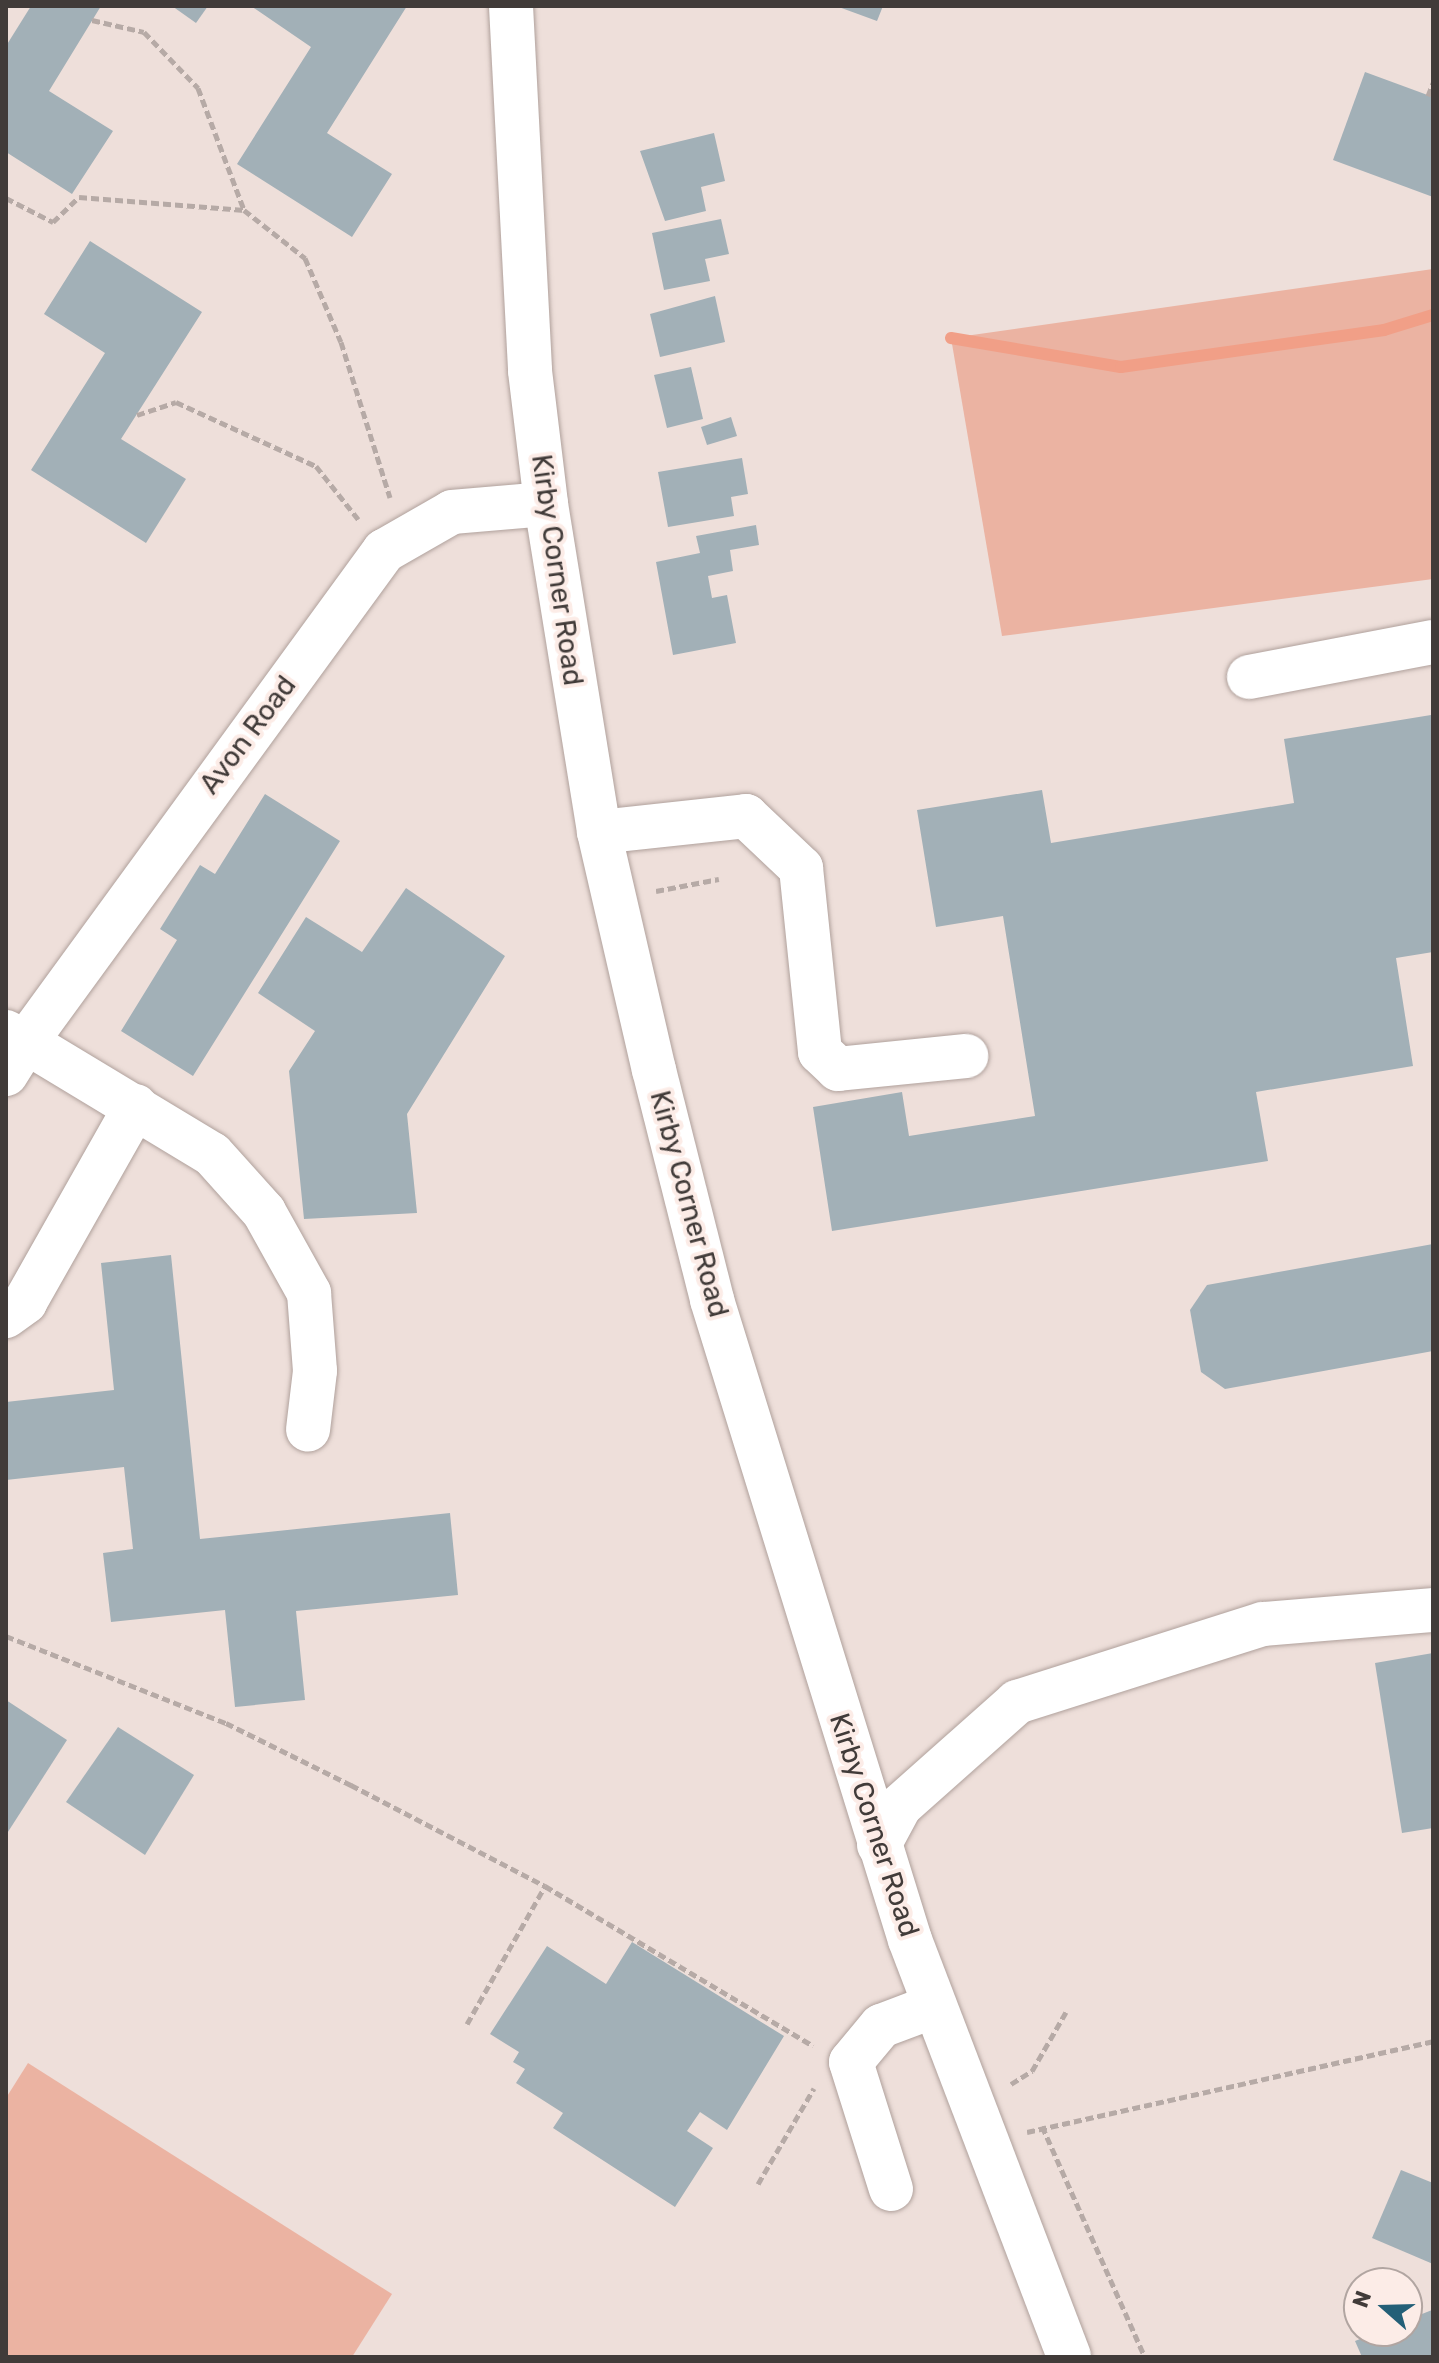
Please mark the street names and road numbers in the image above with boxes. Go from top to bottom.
street label: Kirby Corner Road [524,452,590,688]
street label: Avon Road [193,669,303,801]
street label: Kirby Corner Road [642,1086,736,1322]
street label: Kirby Corner Road [822,1708,926,1942]

